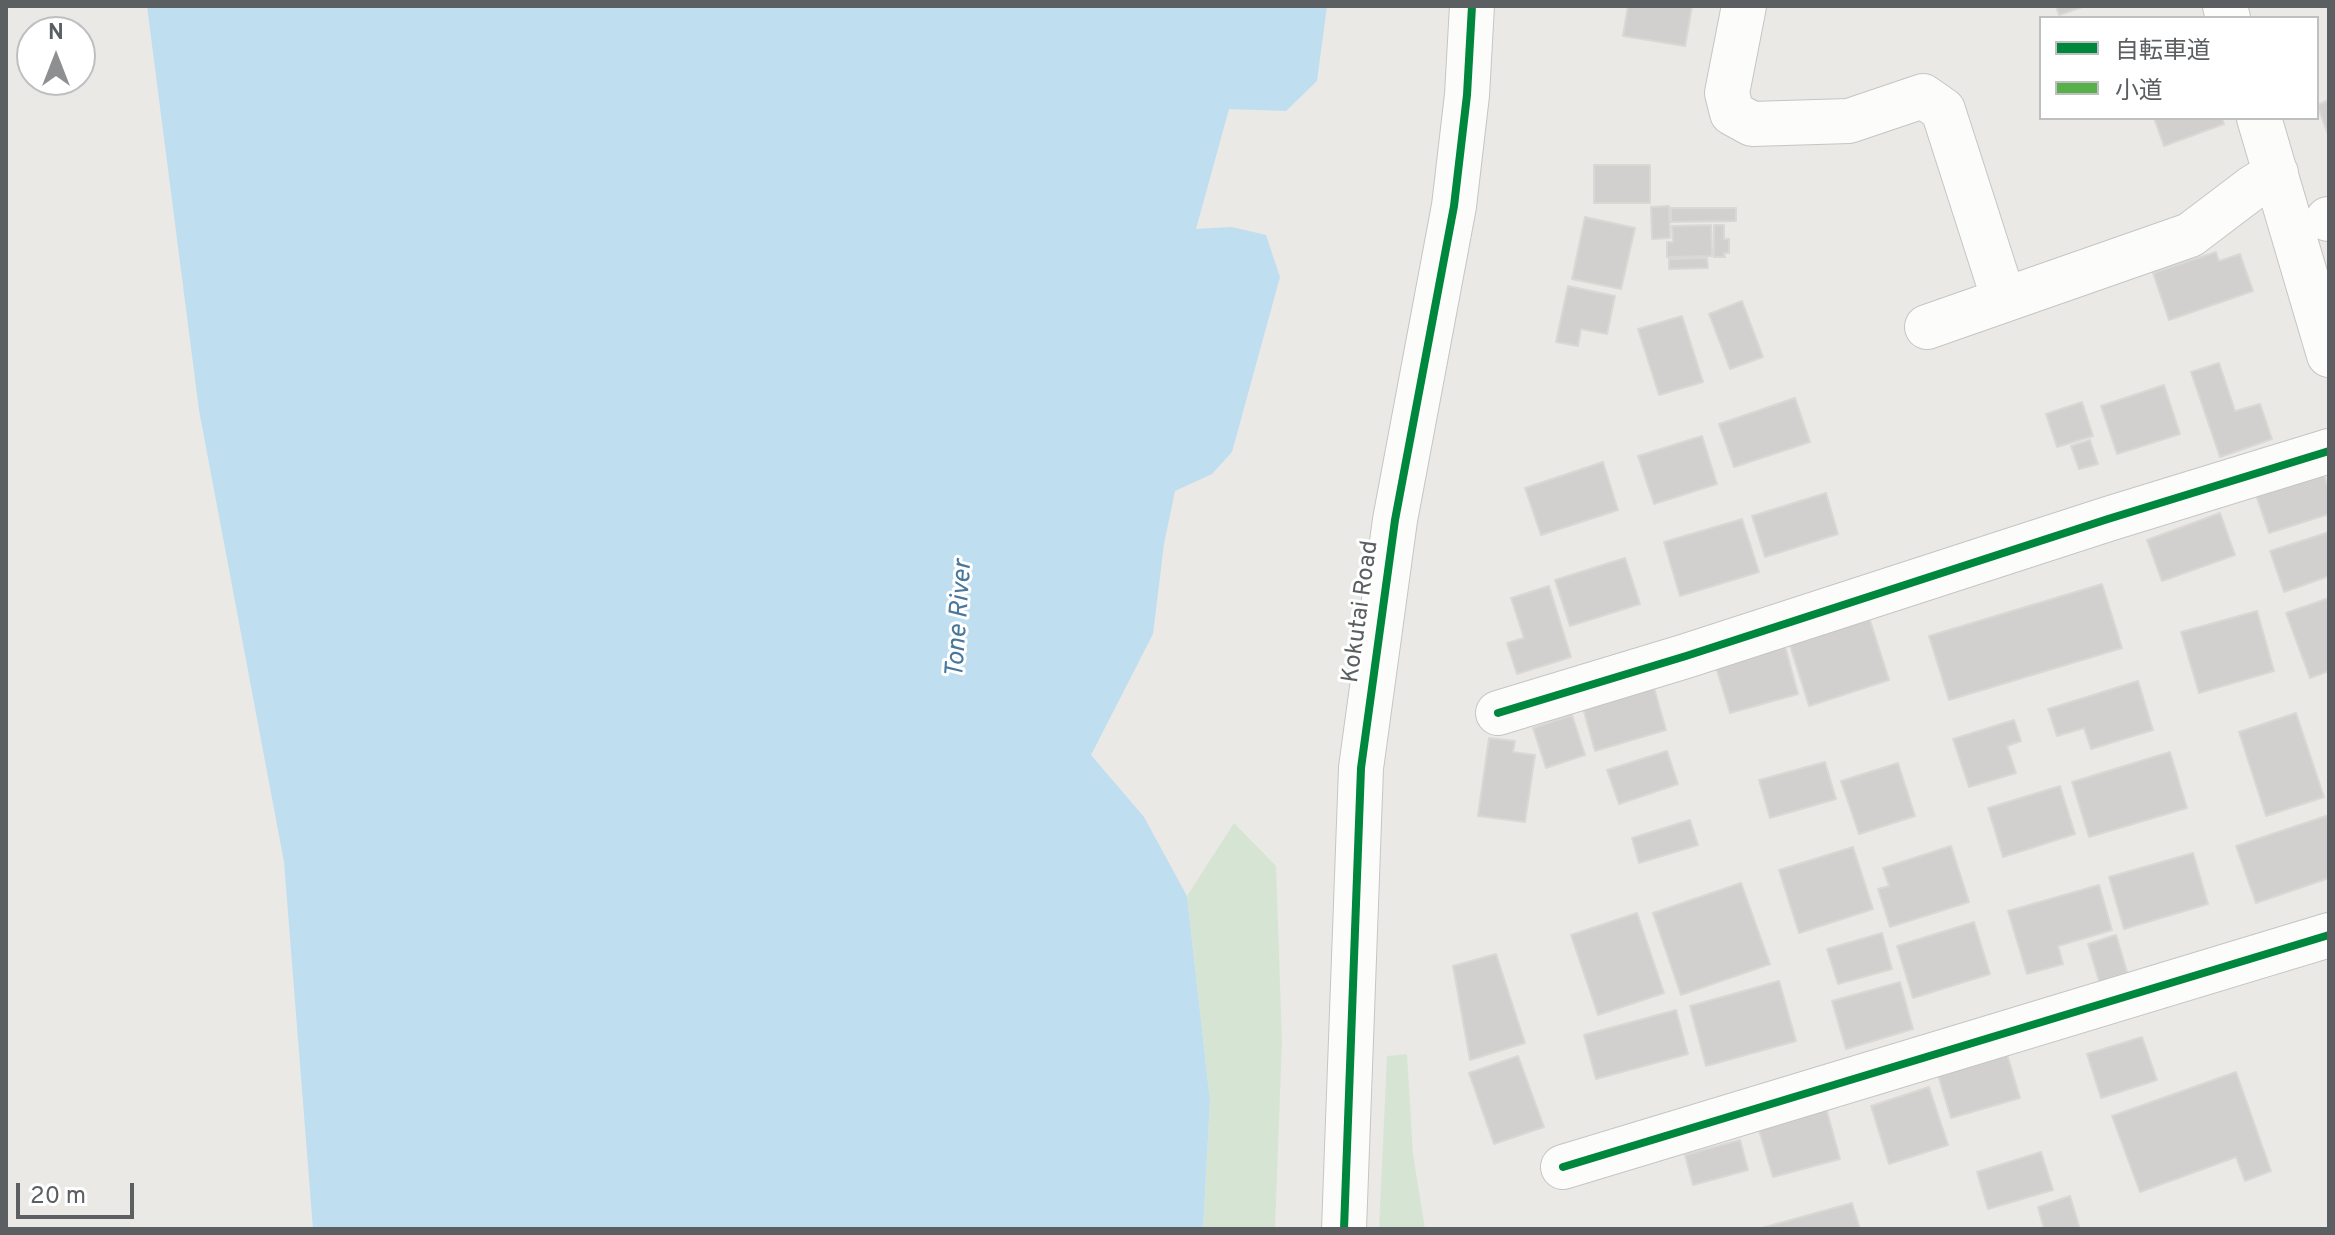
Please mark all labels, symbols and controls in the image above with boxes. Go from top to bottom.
north arrow [16,16,96,96]
legend [2039,16,2319,120]
text: N [48,20,64,47]
text: 自転車道 [2115,37,2211,67]
text: 小道 [2115,77,2163,107]
street label: Kokutai Road [1338,539,1386,685]
water label: Tone River [941,559,981,679]
scale bar [20,1167,138,1217]
text: 20 m [30,1182,86,1212]

